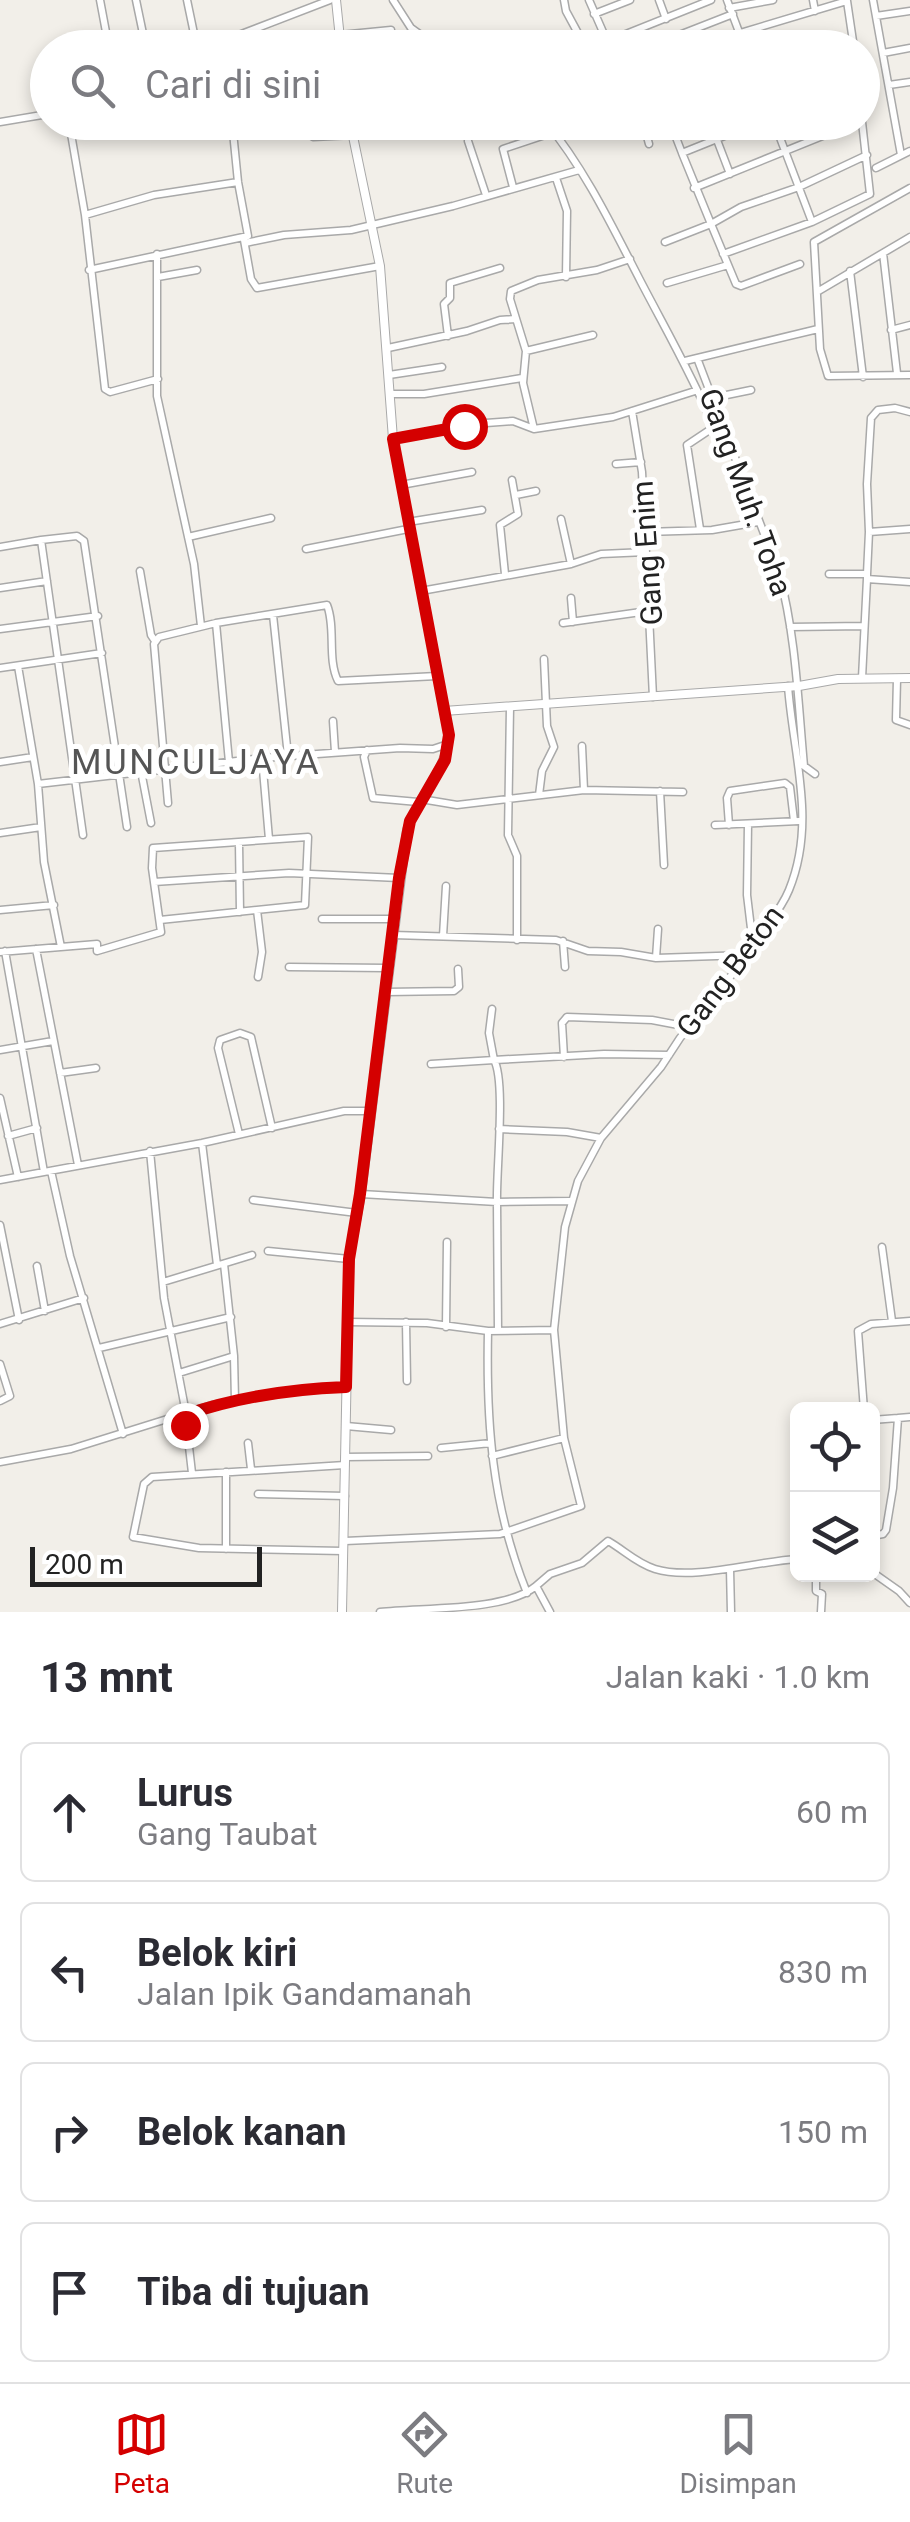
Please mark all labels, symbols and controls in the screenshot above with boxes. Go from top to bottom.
search box [30,30,880,140]
icon: search [65,58,120,113]
text: Cari di sini [145,63,321,107]
street label: Gang Muh. Toha [692,384,800,600]
route start [442,404,488,450]
street label: Gang Enim [624,480,670,626]
district label: MUNCULJAYA [71,742,321,783]
street label: Gang Beton [669,898,791,1044]
map controls [790,1402,880,1582]
button: locate [790,1402,880,1492]
route end [163,1403,209,1449]
button: layers [790,1492,880,1582]
scale bar [30,1542,262,1586]
text: 200 m [45,1548,124,1581]
text: 13 mnt [40,1653,173,1702]
text: Jalan kaki · 1.0 km [606,1658,870,1696]
text: Lurus [137,1771,233,1815]
icon: ahead [42,1785,97,1840]
text: 60 m [796,1793,868,1831]
text: Gang Taubat [137,1815,317,1853]
text: Belok kiri [137,1931,297,1975]
icon: left [42,1945,97,2000]
text: 830 m [778,1953,868,1991]
text: Jalan Ipik Gandamanah [137,1975,472,2013]
icon: right [42,2105,97,2160]
text: Belok kanan [137,2110,347,2154]
text: 150 m [778,2113,868,2151]
icon: arrive [42,2265,97,2320]
text: Tiba di tujuan [137,2270,370,2314]
tab: Peta [113,2407,170,2500]
tab: Rute [396,2407,453,2500]
tab: Disimpan [679,2407,797,2500]

